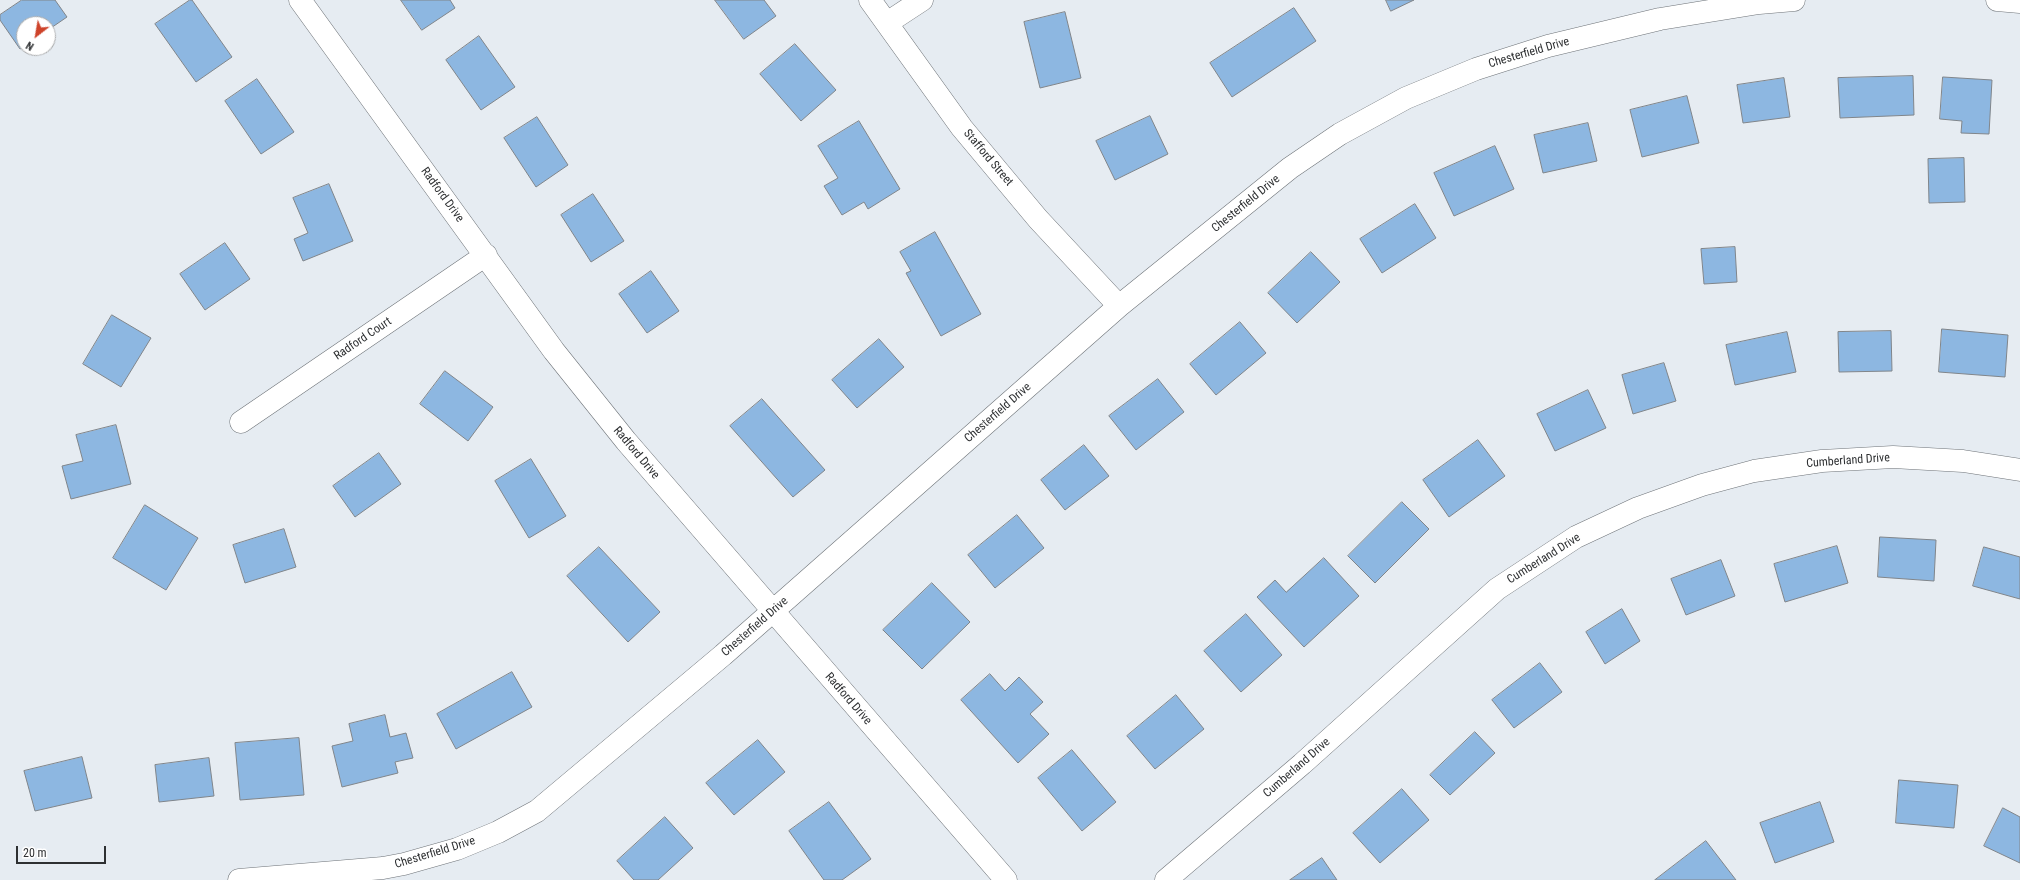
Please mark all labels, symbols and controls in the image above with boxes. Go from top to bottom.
north arrow [16,16,56,56]
street label: Chesterfield Drive [1487,35,1571,71]
text: N [24,39,36,53]
street label: Stafford Street [960,127,1016,189]
street label: Radford Drive [417,165,467,225]
street label: Chesterfield Drive [1209,172,1283,236]
street label: Radford Court [332,315,394,363]
street label: Chesterfield Drive [962,380,1034,446]
street label: Radford Drive [610,424,662,482]
street label: Cumberland Drive [1806,451,1890,471]
street label: Cumberland Drive [1505,531,1583,587]
street label: Chesterfield Drive [719,594,791,660]
street label: Radford Drive [822,670,874,728]
street label: Cumberland Drive [1261,735,1333,801]
street label: Chesterfield Drive [393,834,477,872]
scale bar [18,838,108,864]
text: 20 m [23,846,47,860]

